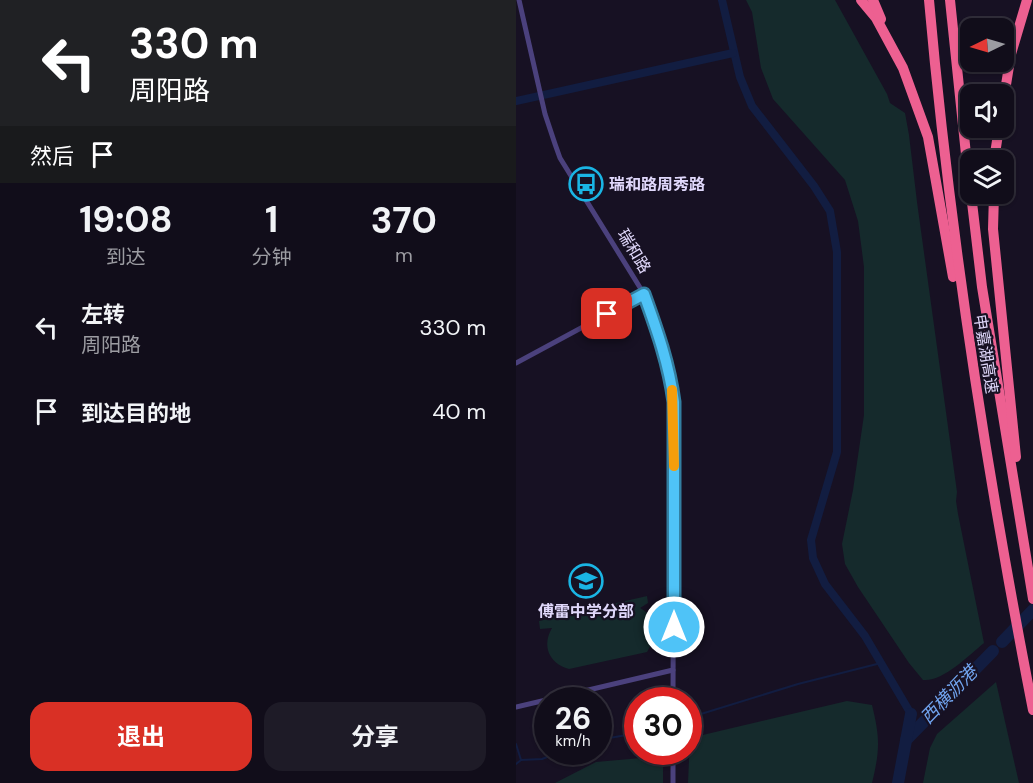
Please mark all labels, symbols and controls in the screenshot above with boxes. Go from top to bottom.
text: 330 m [129,16,259,71]
north arrow [960,18,1014,72]
map controls [960,18,1014,204]
icon: left [30,24,108,102]
text: 周阳路 [129,73,210,108]
button: sound [960,84,1014,138]
icon: arrive [86,138,119,171]
text: 然后 [30,142,74,171]
button: layers [960,150,1014,204]
bus stop icon: 瑞和路周秀路 [568,166,604,202]
place label: 瑞和路周秀路 [609,174,705,195]
text: 19:08 [79,196,172,243]
text: 1 [265,196,278,243]
text: 370 [371,197,437,244]
street label: 瑞和路 [613,225,655,277]
text: m [395,242,413,268]
text: 到达 [106,244,146,270]
text: 分钟 [252,244,292,270]
pin [581,288,632,339]
icon: arrive [590,297,623,330]
text: 左转 [81,300,125,329]
icon: left [30,311,63,344]
text: 330 m [419,313,486,342]
street label: 申嘉湖高速 [969,313,1003,395]
text: 周阳路 [81,332,141,358]
icon: arrive [30,395,63,428]
text: 40 m [432,397,486,426]
text: 到达目的地 [81,399,191,428]
school or university icon: 傅雷中学分部 [568,563,604,599]
position arrow [642,595,706,659]
place label: 傅雷中学分部 [538,601,634,622]
water label: 西横沥港 [915,659,985,729]
speed limit sign: 30 [624,687,702,765]
text: 26 [555,699,591,738]
button: 退出 [30,702,252,771]
button: 分享 [264,702,486,771]
text: km/h [555,731,591,751]

